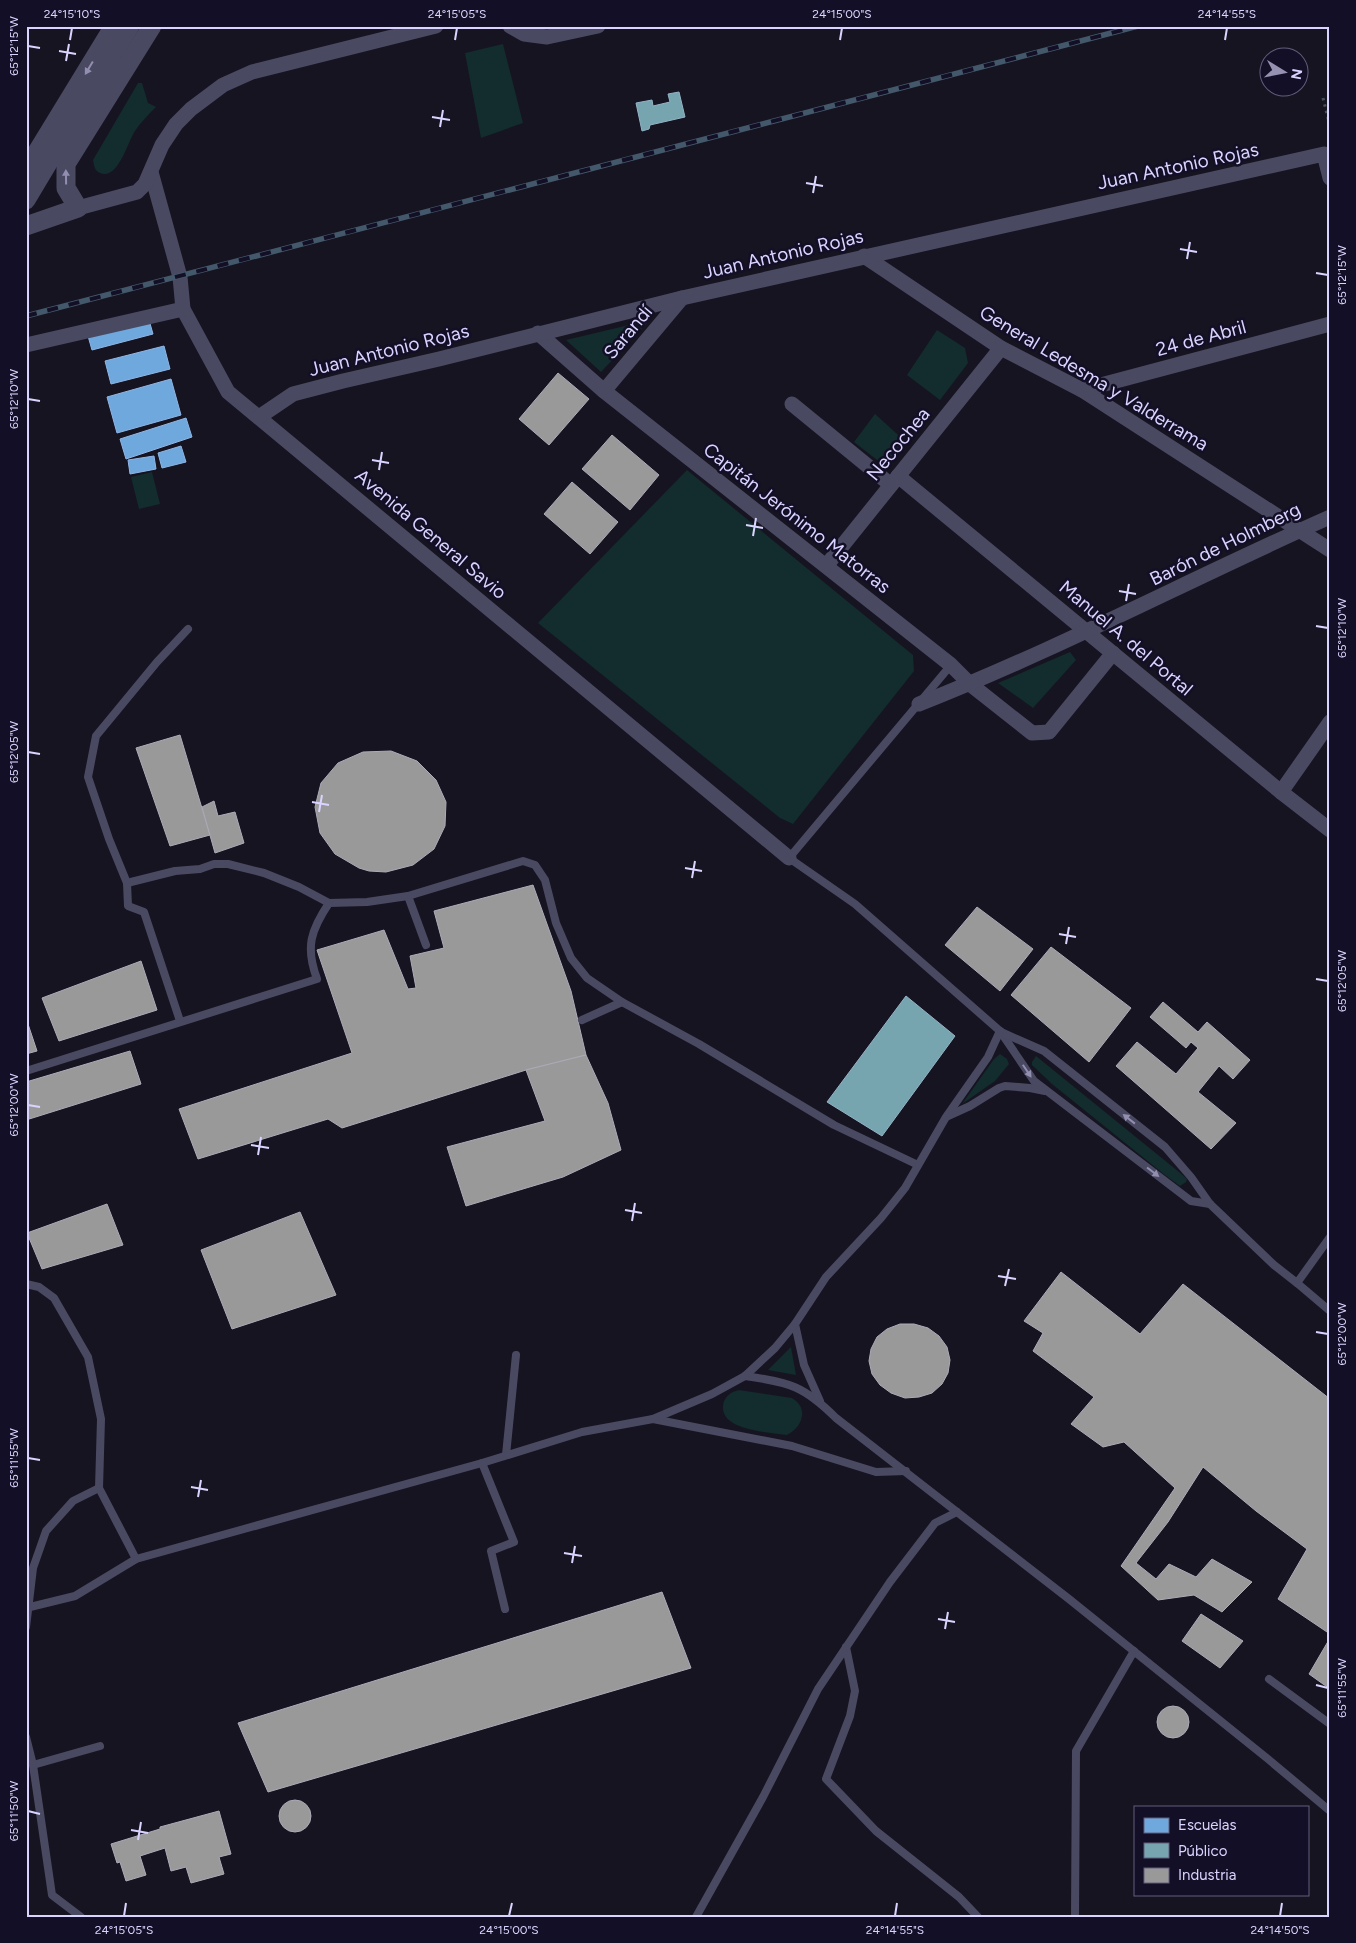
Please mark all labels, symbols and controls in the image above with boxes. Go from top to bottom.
text: 24°15'10"S [44,7,100,21]
text: 24°15'05"S [428,7,486,21]
text: 24°15'00"S [812,7,872,21]
text: 24°14'55"S [1198,7,1256,21]
text: 65°12'15"W [7,16,21,76]
north arrow [1258,48,1308,98]
one-way arrow [84,61,93,74]
text: N [1287,67,1306,81]
street label: Juan Antonio Rojas [1095,138,1261,194]
one-way arrow [62,169,70,185]
street label: Juan Antonio Rojas [700,224,866,284]
text: 65°12'15"W [1335,245,1349,305]
street label: Sarandí [599,299,658,364]
street label: General Ledesma y Valderrama [975,300,1213,456]
street label: 24 de Abril [1153,315,1249,361]
street label: Juan Antonio Rojas [307,319,472,381]
text: 65°12'10"W [7,368,21,429]
street label: Necochea [862,403,934,485]
street label: Capitán Jerónimo Matorras [699,438,895,598]
street label: Avenida General Savio [351,464,511,604]
street label: Barón de Holmberg [1146,498,1304,590]
street label: Manuel A. del Portal [1054,575,1198,701]
text: 65°12'10"W [1335,597,1349,658]
text: 65°12'05"W [7,720,21,783]
text: 65°12'05"W [1335,949,1349,1012]
one-way arrow [1022,1064,1032,1078]
text: 65°12'00"W [7,1073,21,1136]
one-way arrow [1123,1113,1136,1124]
one-way arrow [1146,1167,1159,1178]
text: 65°12'00"W [1335,1302,1349,1365]
text: 65°11'55"W [7,1428,21,1488]
text: 65°11'55"W [1335,1658,1349,1718]
text: 65°11'50"W [7,1780,21,1841]
legend [1134,1806,1308,1896]
text: Escuelas [1178,1816,1237,1834]
text: Público [1178,1842,1228,1860]
text: Industria [1178,1866,1236,1884]
text: 24°15'05"S [95,1923,153,1937]
text: 24°15'00"S [479,1923,539,1937]
text: 24°14'55"S [866,1923,924,1937]
text: 24°14'50"S [1250,1923,1310,1937]

